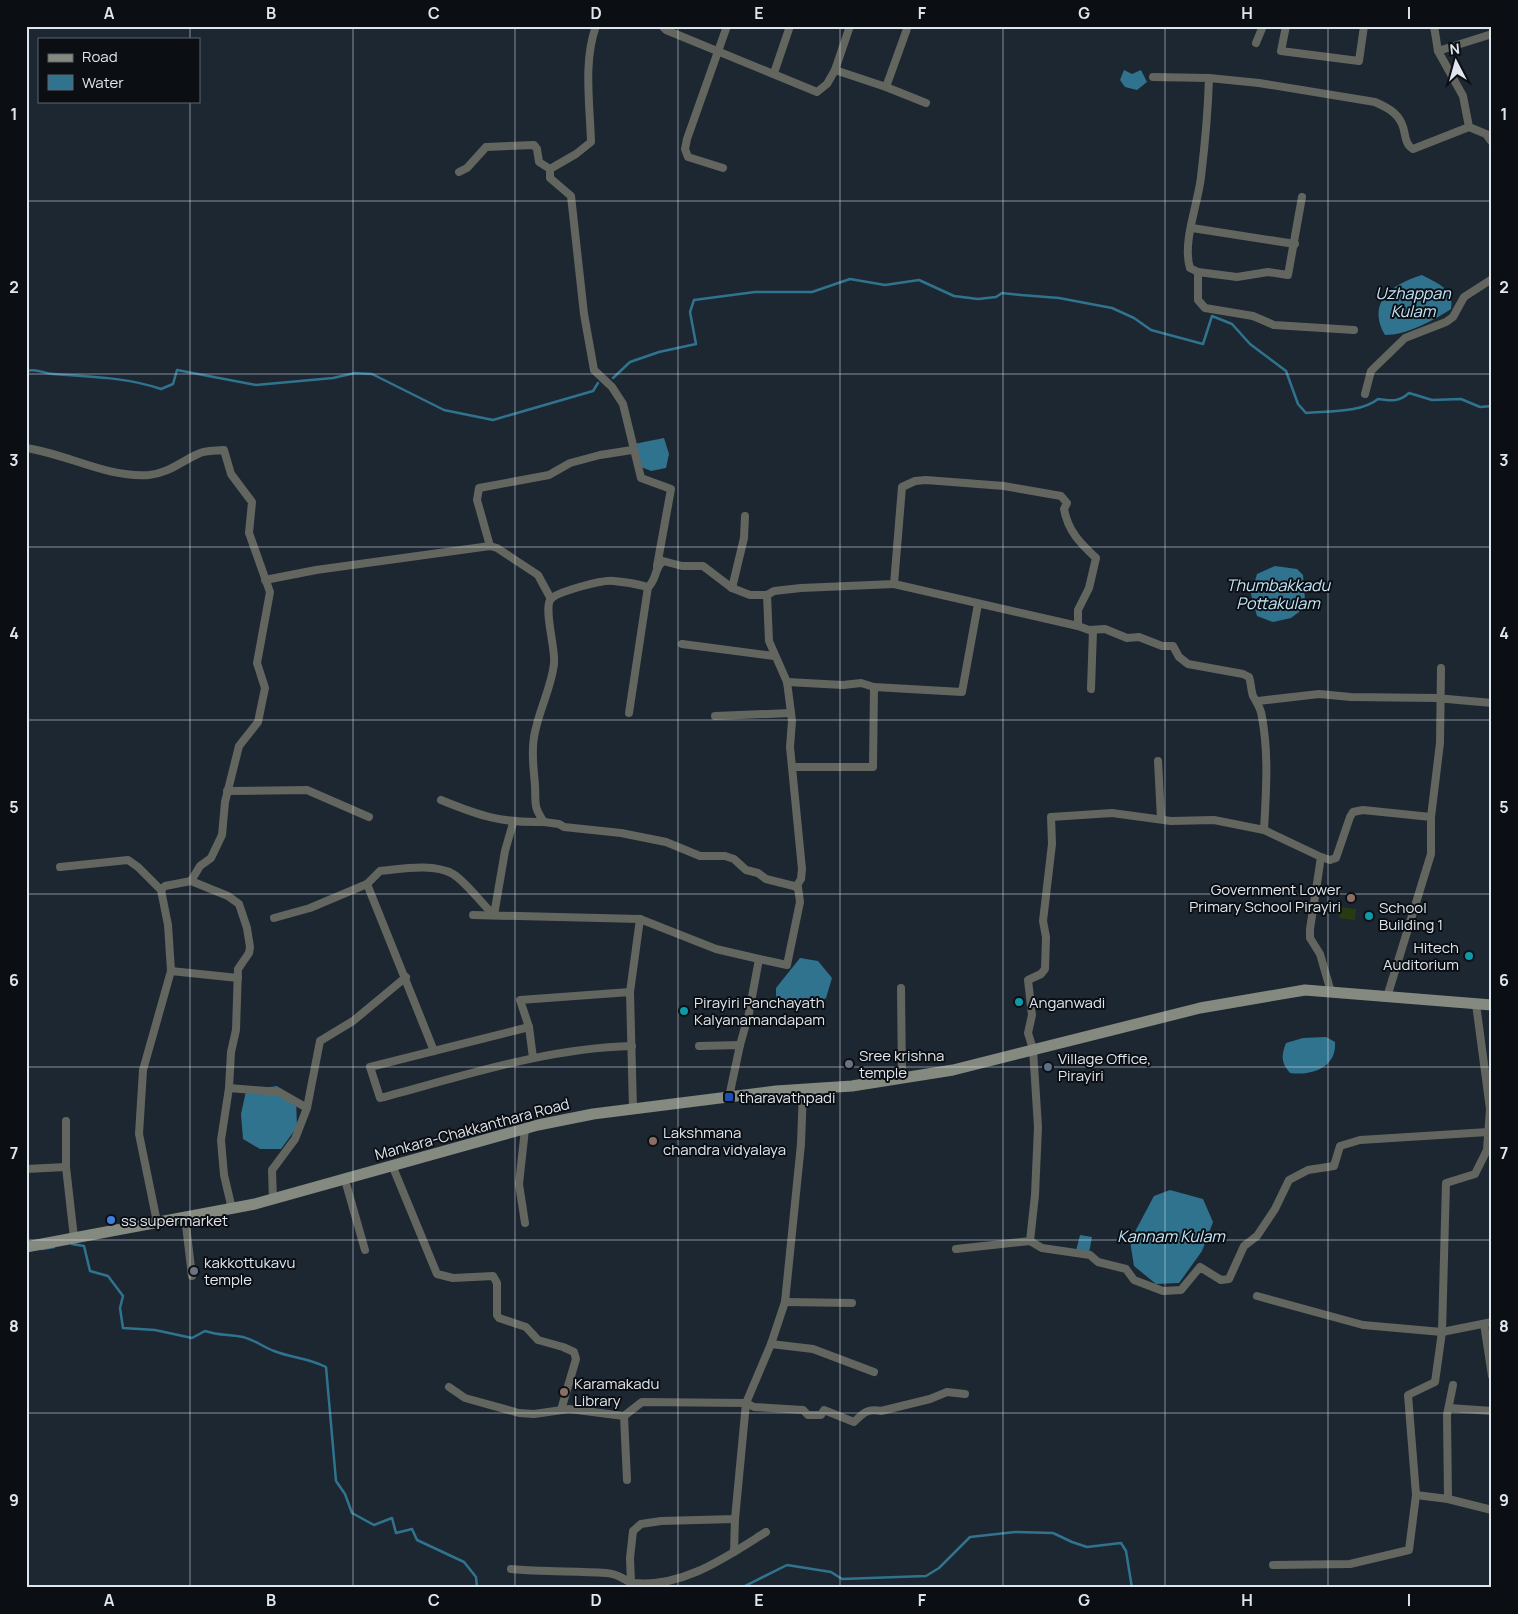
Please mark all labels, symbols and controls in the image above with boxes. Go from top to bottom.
text: A [104,2,115,24]
text: B [266,2,276,24]
text: C [428,2,440,24]
text: D [590,2,602,24]
text: E [754,2,764,24]
text: F [918,2,927,24]
text: G [1078,2,1090,24]
text: H [1241,2,1253,24]
text: I [1407,2,1411,24]
legend [38,38,200,102]
north arrow [1430,38,1480,88]
text: N [1449,39,1461,59]
text: Road [82,46,118,67]
text: Water [82,72,124,93]
text: 1 [10,103,18,125]
text: 1 [1500,103,1508,125]
text: 2 [9,276,19,298]
text: 2 [1499,276,1509,298]
water label: Uzhappan Kulam [1375,282,1451,322]
text: 3 [9,449,19,471]
text: 3 [1499,449,1509,471]
water label: Thumbakkadu Pottakulam [1226,574,1332,614]
text: 4 [9,622,19,644]
text: 4 [1499,622,1509,644]
text: 5 [9,796,19,818]
text: 5 [1499,796,1509,818]
place label: Government Lower Primary School Pirayiri [1189,879,1342,917]
marker: Government Lower Primary School Pirayiri [1345,892,1357,904]
place label: School Building 1 [1379,897,1443,935]
marker: School Building 1 [1363,910,1375,922]
place label: Hitech Auditorium [1383,937,1459,975]
marker: Hitech Auditorium [1463,950,1475,962]
text: 6 [9,969,19,991]
text: 6 [1499,969,1509,991]
place label: Pirayiri Panchayath Kalyanamandapam [694,992,825,1030]
place label: Anganwadi [1029,992,1105,1013]
marker: Anganwadi [1013,996,1025,1008]
marker: Pirayiri Panchayath Kalyanamandapam [678,1005,690,1017]
place label: Sree krishna temple [859,1045,944,1083]
place label: Village Office, Pirayiri [1058,1048,1151,1086]
marker: Sree krishna temple [843,1058,855,1070]
marker: Village Office, Pirayiri [1042,1061,1054,1073]
place label: tharavathpadi [739,1087,835,1108]
marker: tharavathpadi [723,1091,735,1103]
street label: Mankara-Chakkanthara Road [372,1093,572,1165]
place label: Lakshmana chandra vidyalaya [663,1122,786,1160]
marker: Lakshmana chandra vidyalaya [647,1135,659,1147]
text: 7 [10,1142,18,1164]
text: 7 [1500,1142,1508,1164]
place label: ss supermarket [121,1210,228,1231]
marker: ss supermarket [105,1214,117,1226]
water label: Kannam Kulam [1117,1225,1226,1247]
place label: kakkottukavu temple [204,1252,295,1290]
marker: kakkottukavu temple [188,1265,200,1277]
text: 8 [9,1315,19,1337]
text: 8 [1499,1315,1509,1337]
place label: Karamakadu Library [574,1373,659,1411]
marker: Karamakadu Library [558,1386,570,1398]
text: 9 [9,1489,19,1511]
text: 9 [1499,1489,1509,1511]
text: A [104,1589,115,1611]
text: B [266,1589,276,1611]
text: C [428,1589,440,1611]
text: D [590,1589,602,1611]
text: E [754,1589,764,1611]
text: F [918,1589,927,1611]
text: G [1078,1589,1090,1611]
text: H [1241,1589,1253,1611]
text: I [1407,1589,1411,1611]

